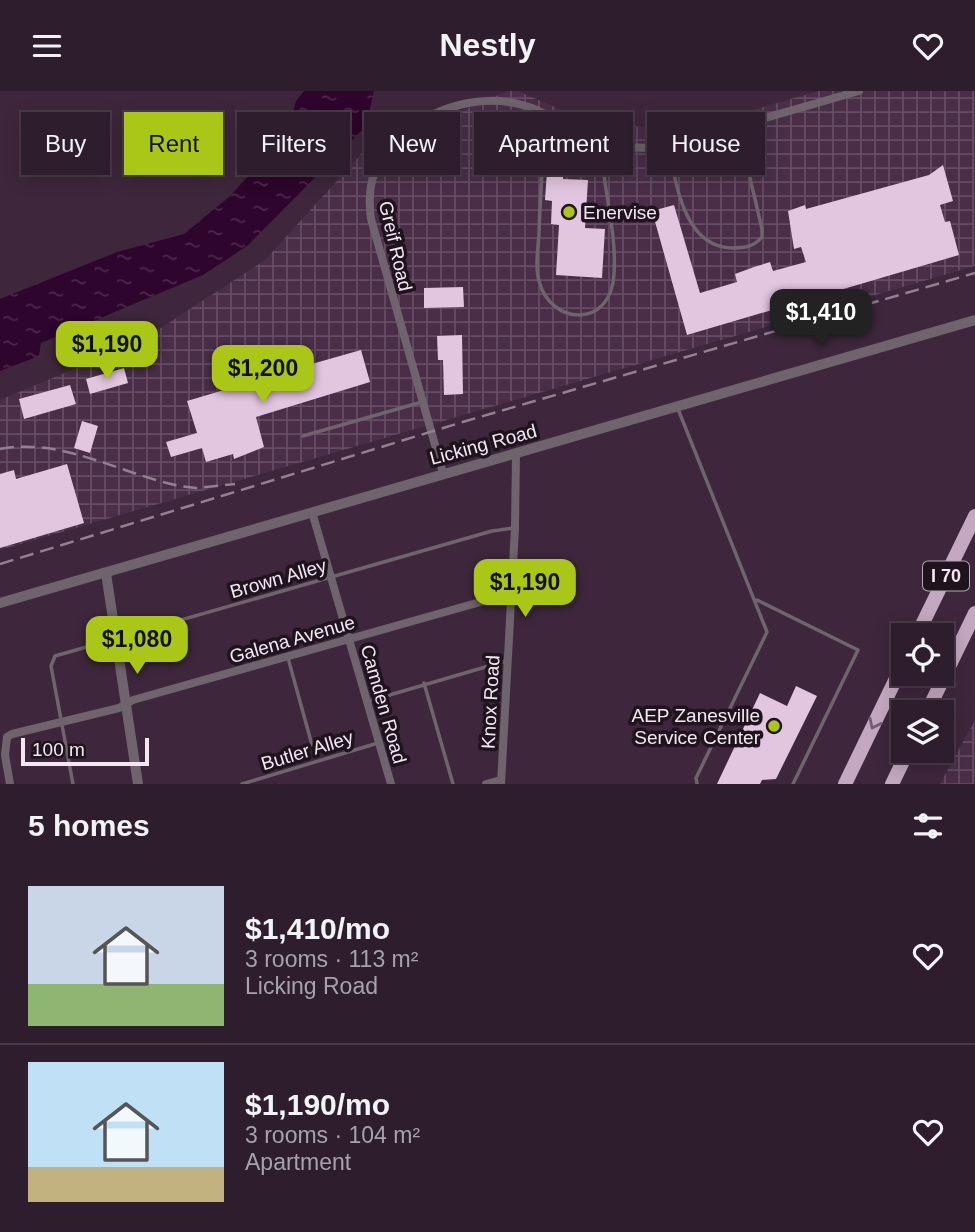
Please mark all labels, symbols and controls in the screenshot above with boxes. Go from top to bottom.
icon: menu [28,27,66,65]
text: Nestly [439,27,536,63]
icon: heart [909,27,947,65]
chip: Buy [21,112,110,175]
chip: Rent [124,112,223,175]
chip: Filters [237,112,350,175]
chip: New [364,112,460,175]
chip: Apartment [474,112,633,175]
chip: House [647,112,765,175]
street label: Greif Road [375,199,416,293]
place label: Enervise [583,202,657,223]
marker: Enervise [561,204,577,220]
pin: $1,410 [764,289,878,349]
text: $1,410 [786,299,856,325]
pin: $1,190 [50,321,164,381]
text: $1,190 [72,331,142,357]
pin: $1,200 [206,345,320,405]
text: $1,200 [228,355,298,381]
street label: Licking Road [427,420,539,469]
street label: Brown Alley [228,555,329,602]
pin: $1,190 [468,559,582,619]
road number: I 70 [923,562,969,591]
text: $1,190 [490,569,560,595]
street label: Galena Avenue [227,612,357,667]
pin: $1,080 [80,617,194,676]
map controls [891,623,954,763]
button: locate [891,623,954,686]
text: $1,080 [102,626,172,652]
street label: Camden Road [357,642,410,766]
street label: Knox Road [478,655,503,750]
button: layers [891,700,954,763]
place label: AEP Zanesville Service Center [632,705,761,748]
one-way arrow [868,717,882,729]
marker: AEP Zanesville Service Center [766,718,782,734]
street label: Butler Alley [259,726,356,774]
scale bar [21,735,149,767]
text: 100 m [32,739,85,760]
icon: filters [909,807,947,845]
text: 5 homes [28,809,150,842]
text: $1,410/mo [245,912,390,945]
icon: home [84,914,168,998]
icon: heart [909,937,947,975]
text: 3 rooms · 113 m² [245,946,418,972]
text: Licking Road [245,973,378,999]
text: $1,190/mo [245,1088,390,1121]
icon: home [84,1090,168,1174]
icon: heart [909,1113,947,1151]
text: 3 rooms · 104 m² [245,1122,420,1148]
text: Apartment [245,1149,351,1175]

